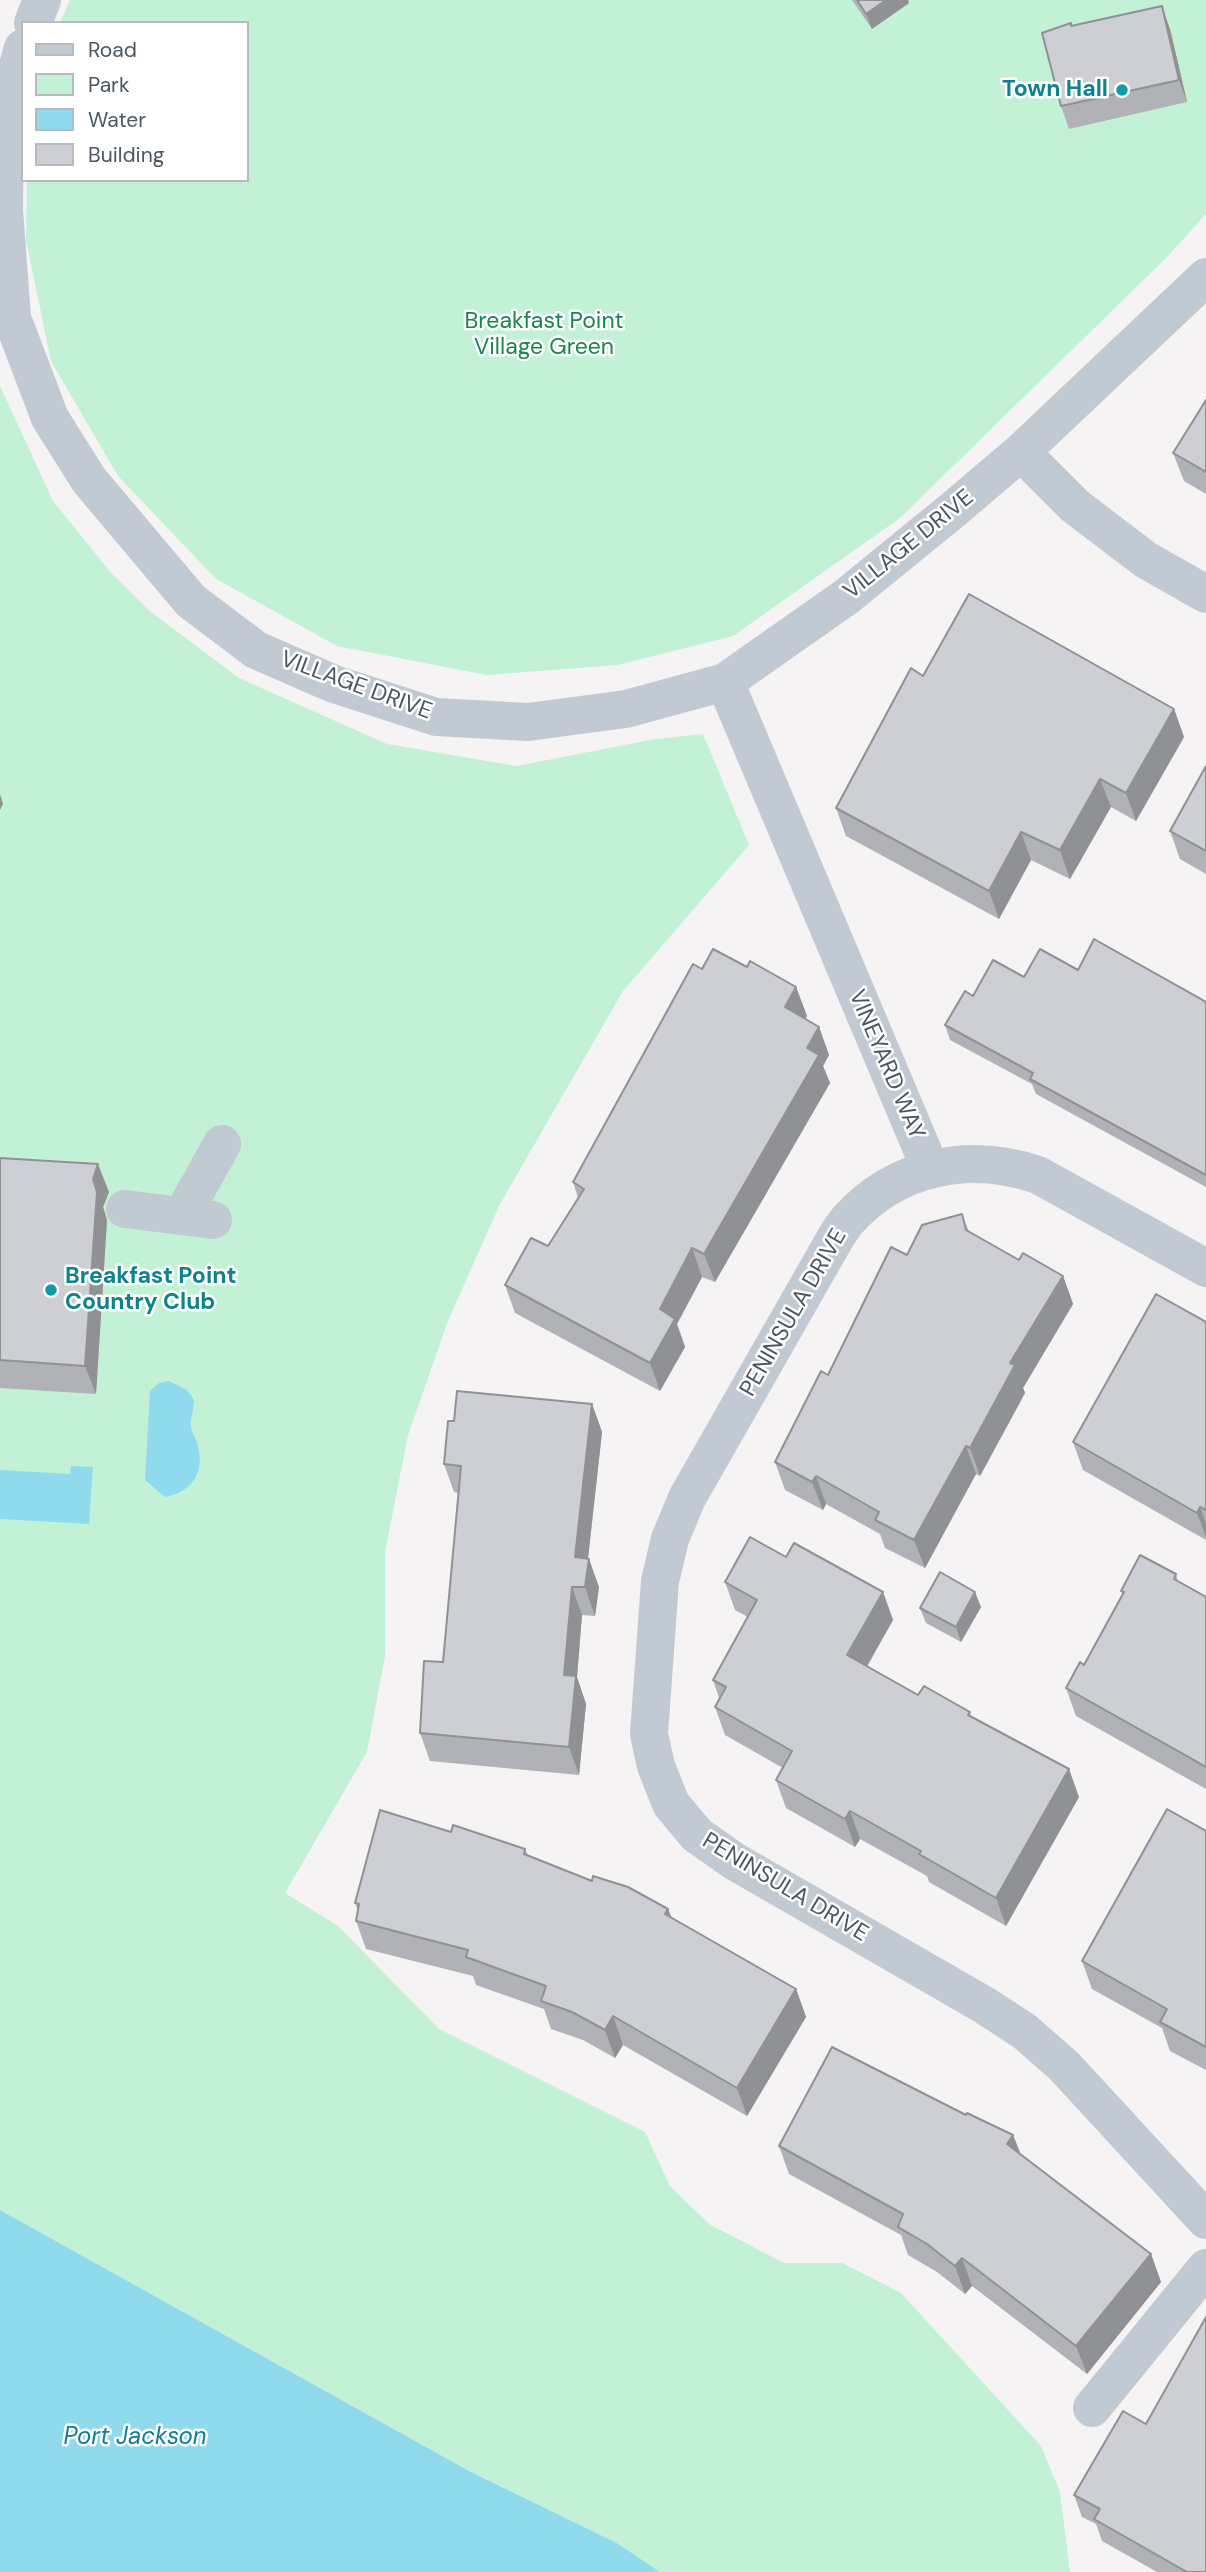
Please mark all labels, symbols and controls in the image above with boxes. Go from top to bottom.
legend [21,21,248,182]
text: Road [88,36,137,64]
text: Park [88,71,129,99]
place label: Town Hall [1002,76,1108,104]
marker: Town Hall [1114,82,1130,98]
text: Water [88,106,146,134]
text: Building [88,141,164,169]
park label: Breakfast Point Village Green [464,308,624,362]
street label: VILLAGE DRIVE [838,484,980,606]
street label: VILLAGE DRIVE [276,646,436,726]
street label: VINEYARD WAY [842,986,930,1144]
street label: PENINSULA DRIVE [735,1224,853,1402]
place label: Breakfast Point Country Club [65,1263,236,1317]
marker: Breakfast Point Country Club [43,1282,59,1298]
street label: PENINSULA DRIVE [697,1828,873,1948]
water label: Port Jackson [63,2424,207,2452]

